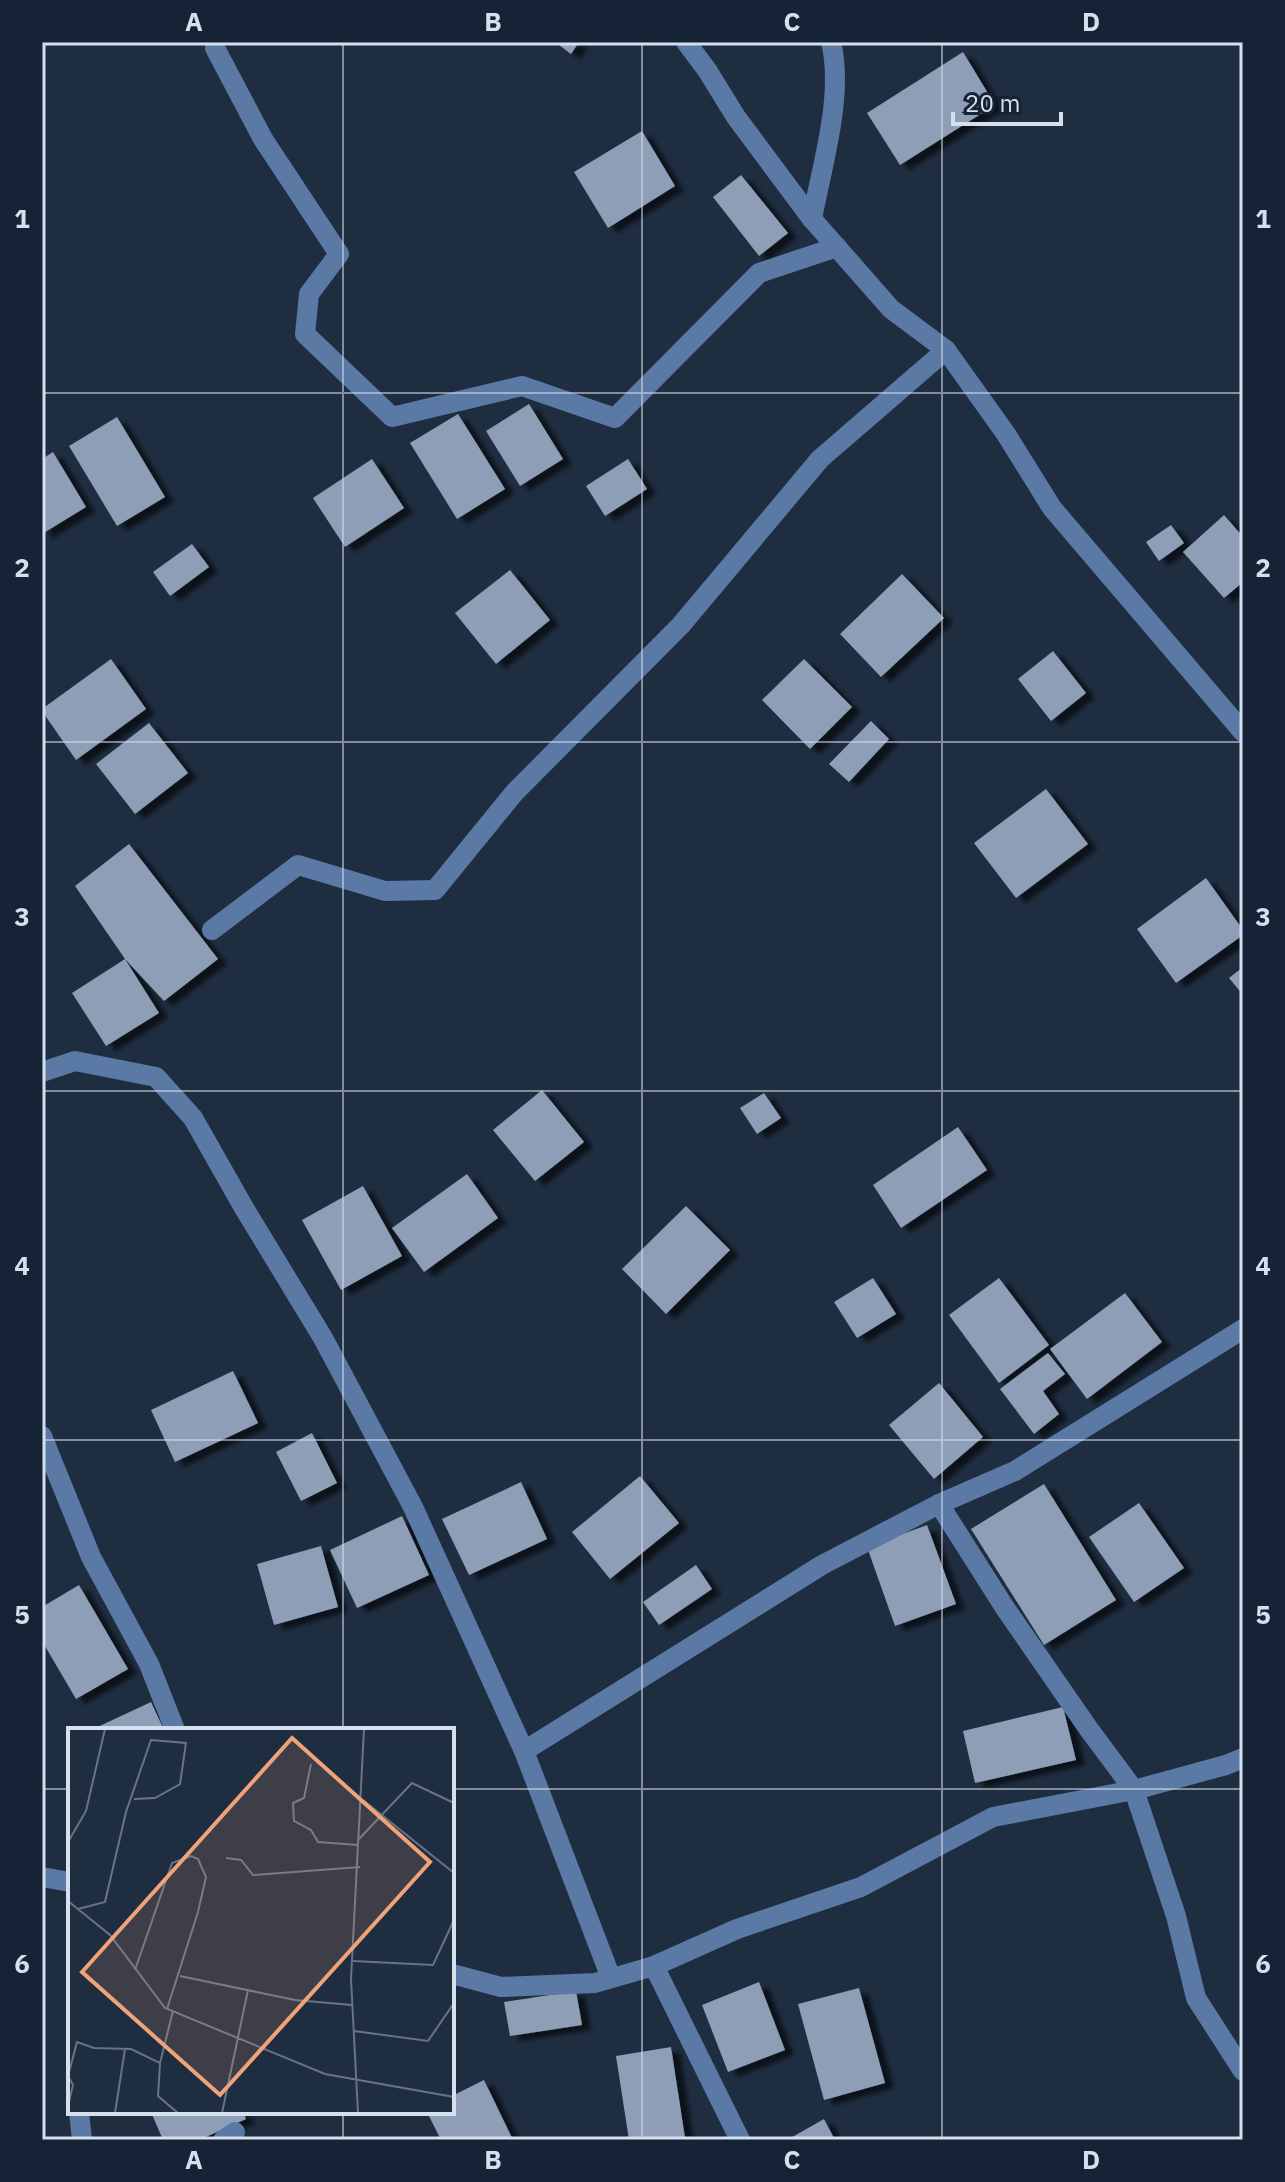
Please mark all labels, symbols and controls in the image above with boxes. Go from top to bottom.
text: A [185,4,203,38]
text: B [484,4,502,38]
text: C [784,4,801,38]
text: D [1082,4,1100,38]
scale bar [953,76,1061,126]
text: 20 m [965,87,1020,119]
text: 1 [14,201,30,235]
text: 1 [1255,201,1271,235]
text: 2 [14,550,30,584]
text: 2 [1255,550,1271,584]
text: 3 [14,899,30,933]
text: 3 [1255,899,1271,933]
text: 4 [14,1248,30,1282]
text: 4 [1255,1248,1271,1282]
text: 5 [14,1597,30,1631]
text: 5 [1255,1597,1271,1631]
inset map [68,1728,454,2114]
text: 6 [14,1946,30,1980]
text: 6 [1255,1946,1271,1980]
text: A [185,2142,203,2176]
text: B [484,2142,502,2176]
text: C [784,2142,801,2176]
text: D [1082,2142,1100,2176]

